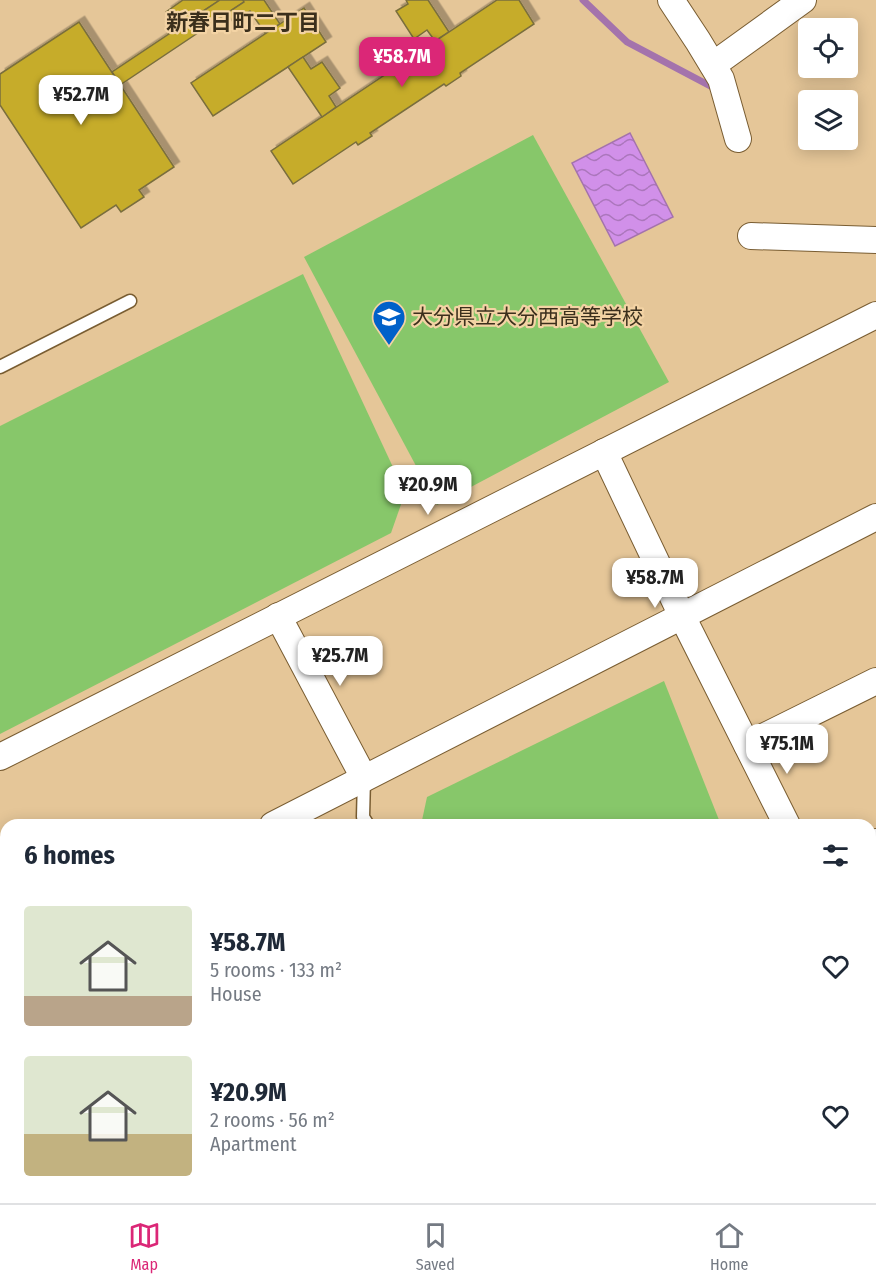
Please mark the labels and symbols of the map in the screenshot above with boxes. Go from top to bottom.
district label: 新春日町二丁目 [166,9,320,36]
pin: ¥58.7M [353,37,451,88]
pin: ¥52.7M [32,75,130,126]
school or university icon: 大分県立大分西高等学校 [371,299,407,346]
place label: 大分県立大分西高等学校 [412,304,643,330]
pin: ¥20.9M [379,465,477,516]
pin: ¥58.7M [606,558,704,609]
pin: ¥25.7M [291,636,389,687]
pin: ¥75.1M [738,724,836,775]

